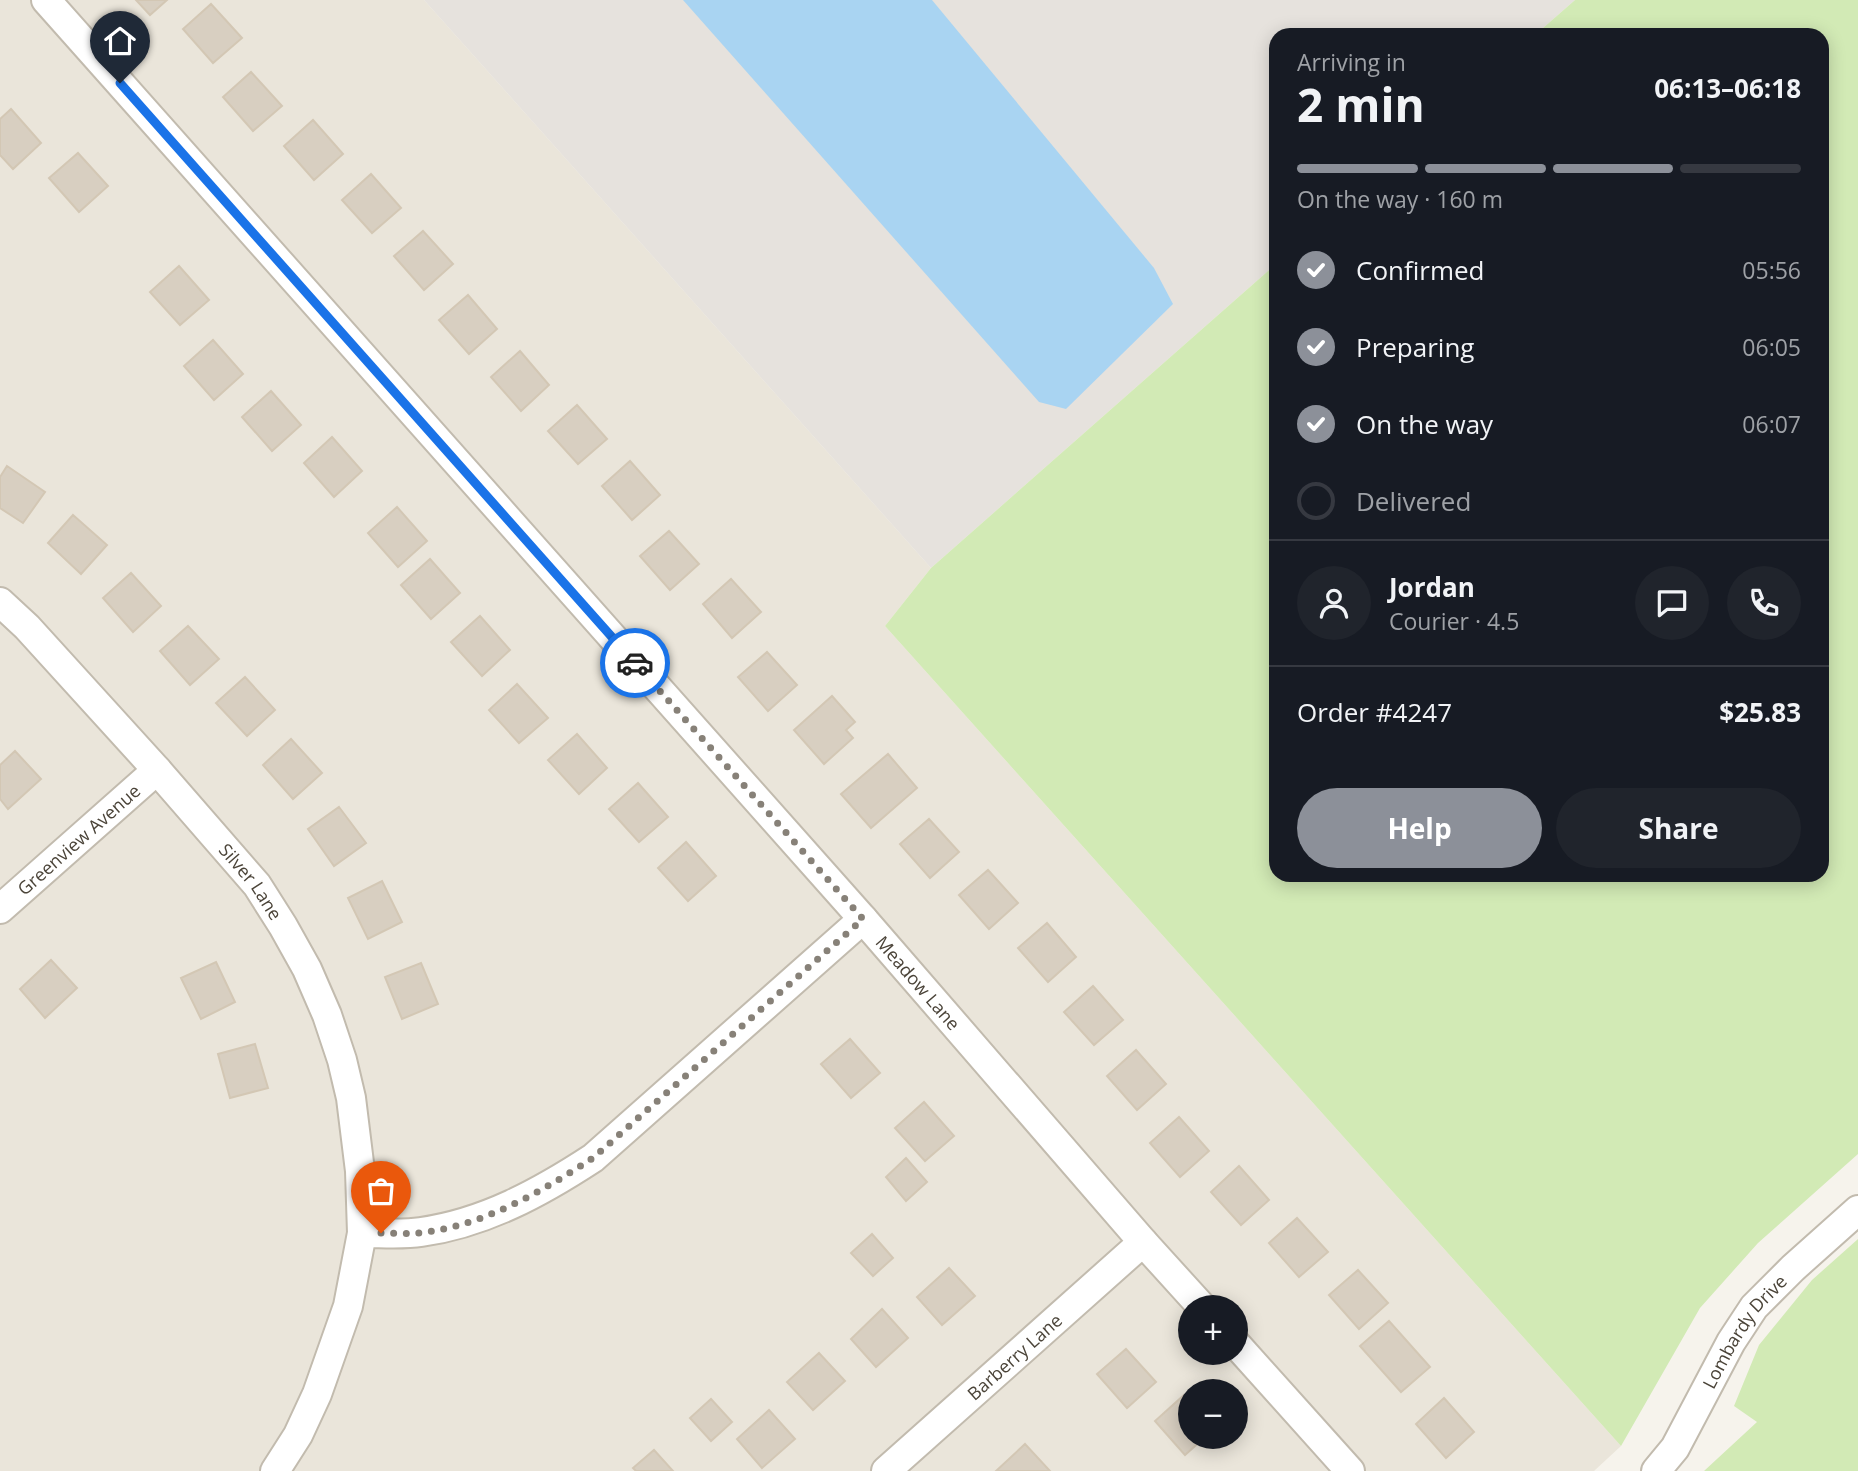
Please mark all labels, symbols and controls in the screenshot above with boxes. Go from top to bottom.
pin [90,11,150,83]
icon: home [101,22,139,60]
text: Arriving in [1297,46,1406,78]
text: 06:13–06:18 [1654,70,1801,106]
text: 2 min [1297,73,1425,135]
text: On the way · 160 m [1297,183,1503,215]
icon: check [1297,251,1335,289]
text: Confirmed [1356,252,1484,288]
text: 05:56 [1742,254,1801,286]
icon: check [1297,328,1335,366]
text: Preparing [1356,329,1474,365]
text: 06:05 [1742,331,1801,363]
icon: check [1297,405,1335,443]
text: On the way [1356,406,1493,442]
text: 06:07 [1742,408,1801,440]
text: Delivered [1356,483,1471,519]
button: person [1297,566,1371,640]
button: chat [1635,566,1709,640]
button: phone [1727,566,1801,640]
text: Jordan [1389,569,1475,605]
text: Courier · 4.5 [1389,605,1519,637]
courier [600,628,670,698]
icon: car [616,644,654,682]
text: Order #4247 [1297,694,1452,730]
text: $25.83 [1719,694,1801,730]
street label: Greenview Avenue [12,778,145,900]
button: Help [1297,788,1542,868]
button: Share [1556,788,1801,868]
street label: Silver Lane [214,838,288,924]
street label: Meadow Lane [871,931,966,1035]
pin [351,1161,411,1233]
icon: bag [362,1172,400,1210]
street label: Lombardy Drive [1697,1269,1792,1392]
map controls [1178,1295,1248,1449]
button: + [1178,1295,1248,1365]
street label: Barberry Lane [962,1308,1067,1405]
button: − [1178,1379,1248,1449]

